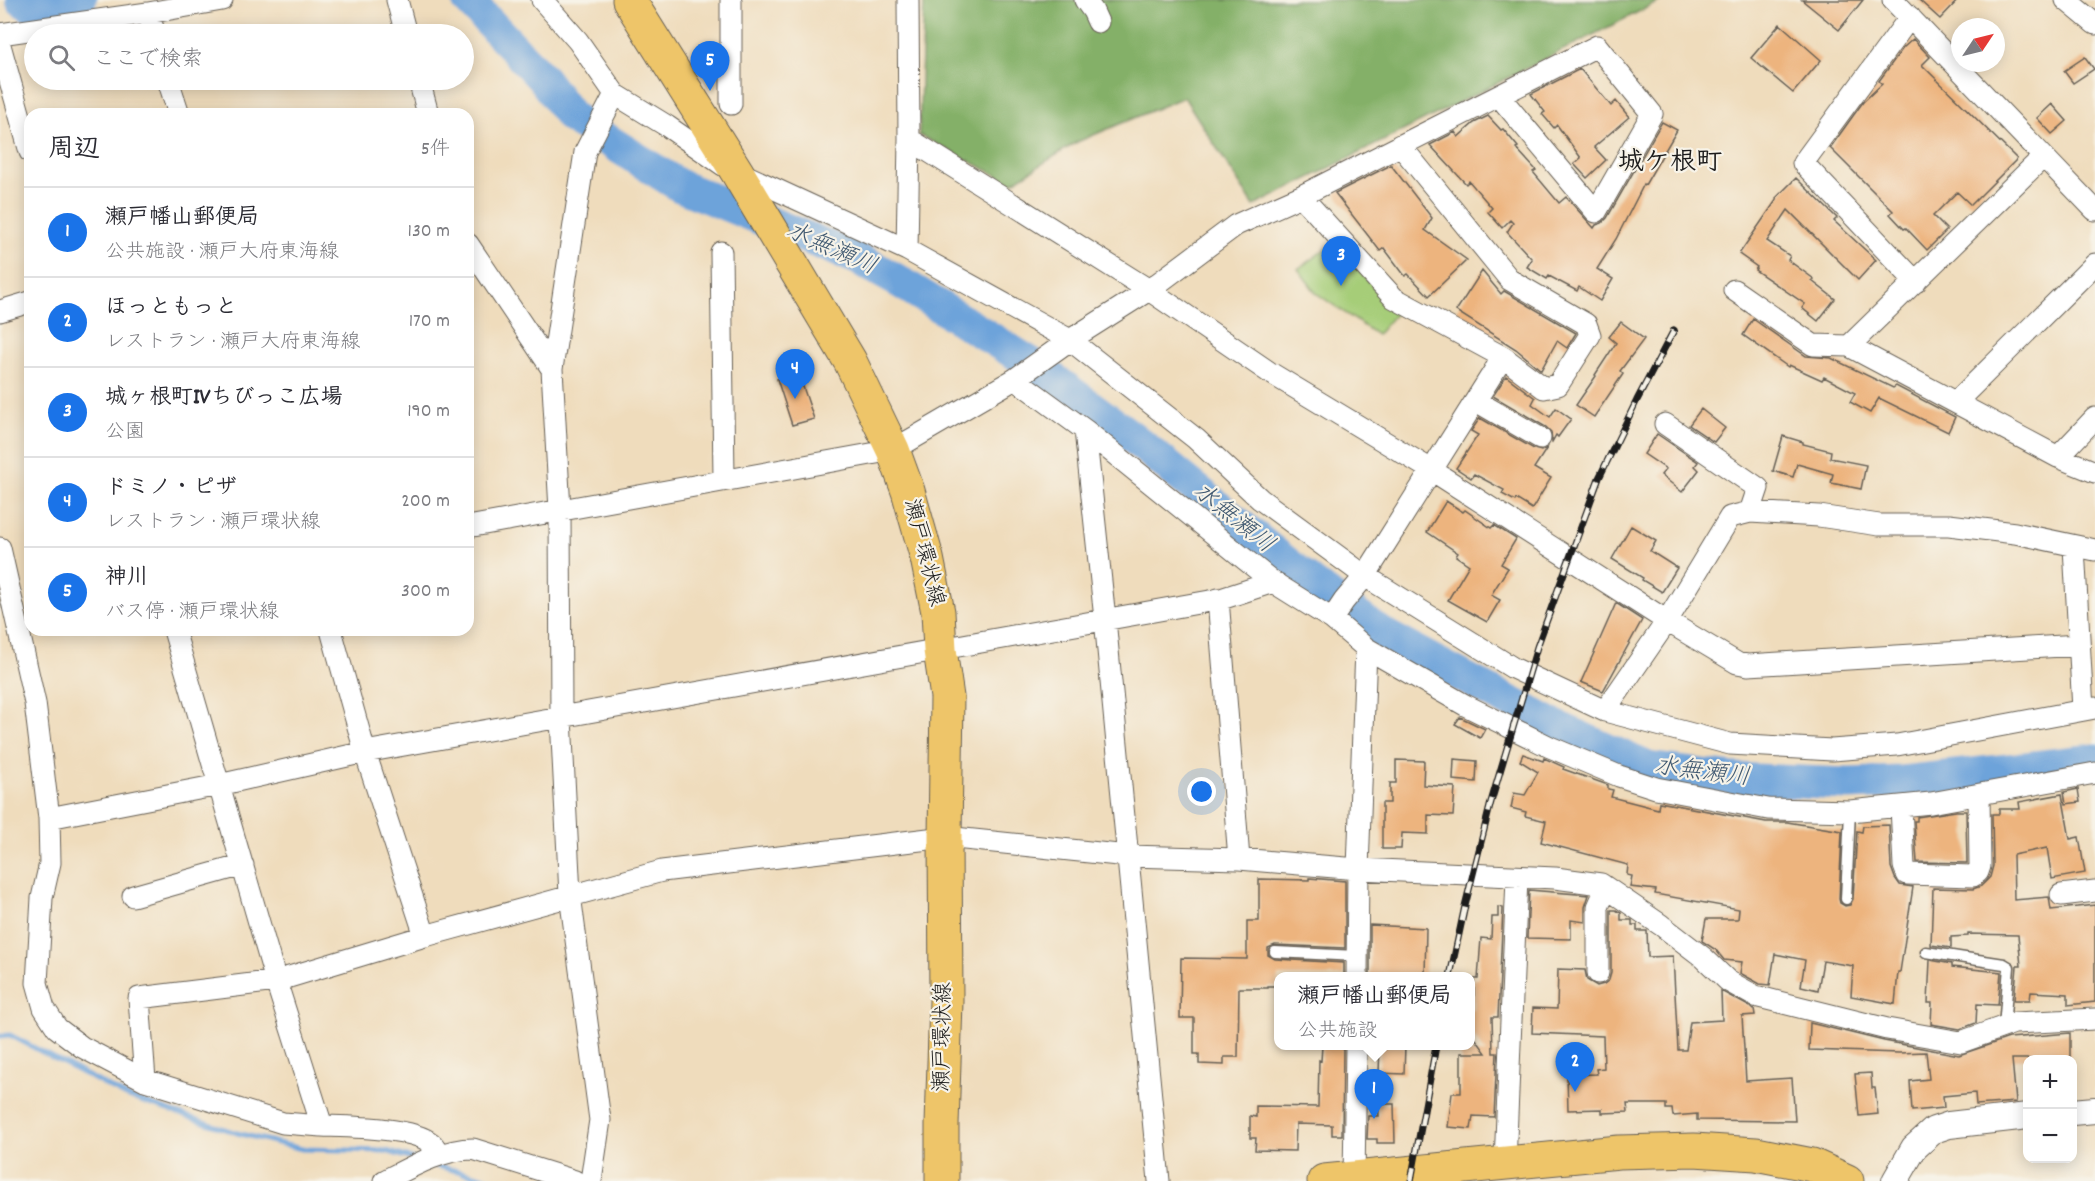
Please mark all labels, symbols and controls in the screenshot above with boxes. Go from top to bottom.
north arrow [1951,18,2005,72]
search box [24,24,474,90]
icon: search [45,41,78,74]
pin: 5 [690,42,730,91]
text: ここで検索 [93,45,203,76]
text: 周辺 [48,132,100,169]
text: 5件 [421,136,450,164]
district label: 城ケ根町 [1618,145,1722,182]
text: 瀬戸幡山郵便局 [105,203,259,234]
water label: 水無瀬川 [780,215,882,285]
text: 1 [65,218,70,246]
text: 130 m [408,218,450,246]
pin: 3 [1322,236,1360,286]
text: 公共施設 · 瀬戸大府東海線 [105,239,339,267]
text: ほっともっと [105,293,237,324]
text: 2 [63,308,72,336]
text: 170 m [409,308,450,336]
text: レストラン · 瀬戸大府東海線 [105,329,360,357]
pin: 4 [776,350,814,399]
text: 城ヶ根町IVちびっこ広場 [105,383,342,414]
text: 3 [63,398,72,426]
text: 190 m [407,398,450,426]
text: 公園 [105,419,145,447]
text: ドミノ・ピザ [105,473,237,504]
water label: 水無瀬川 [1185,476,1281,562]
text: 4 [63,488,72,516]
text: 200 m [401,488,450,516]
street label: 瀬戸環状線 [895,496,951,610]
text: レストラン · 瀬戸環状線 [105,509,320,537]
text: 神川 [105,563,149,594]
text: 5 [63,578,72,606]
text: 300 m [401,578,450,606]
text: バス停 · 瀬戸環状線 [105,599,279,627]
water label: 水無瀬川 [1652,750,1752,796]
your location [1187,777,1216,806]
popup [1274,972,1475,1050]
street label: 瀬戸環状線 [928,982,960,1092]
text: 瀬戸幡山郵便局 [1297,982,1452,1013]
text: 公共施設 [1297,1018,1377,1046]
pin: 2 [1556,1042,1594,1092]
map controls [2023,1055,2077,1163]
button: + [2023,1055,2077,1109]
pin: 1 [1354,1070,1394,1119]
button: − [2023,1109,2077,1163]

